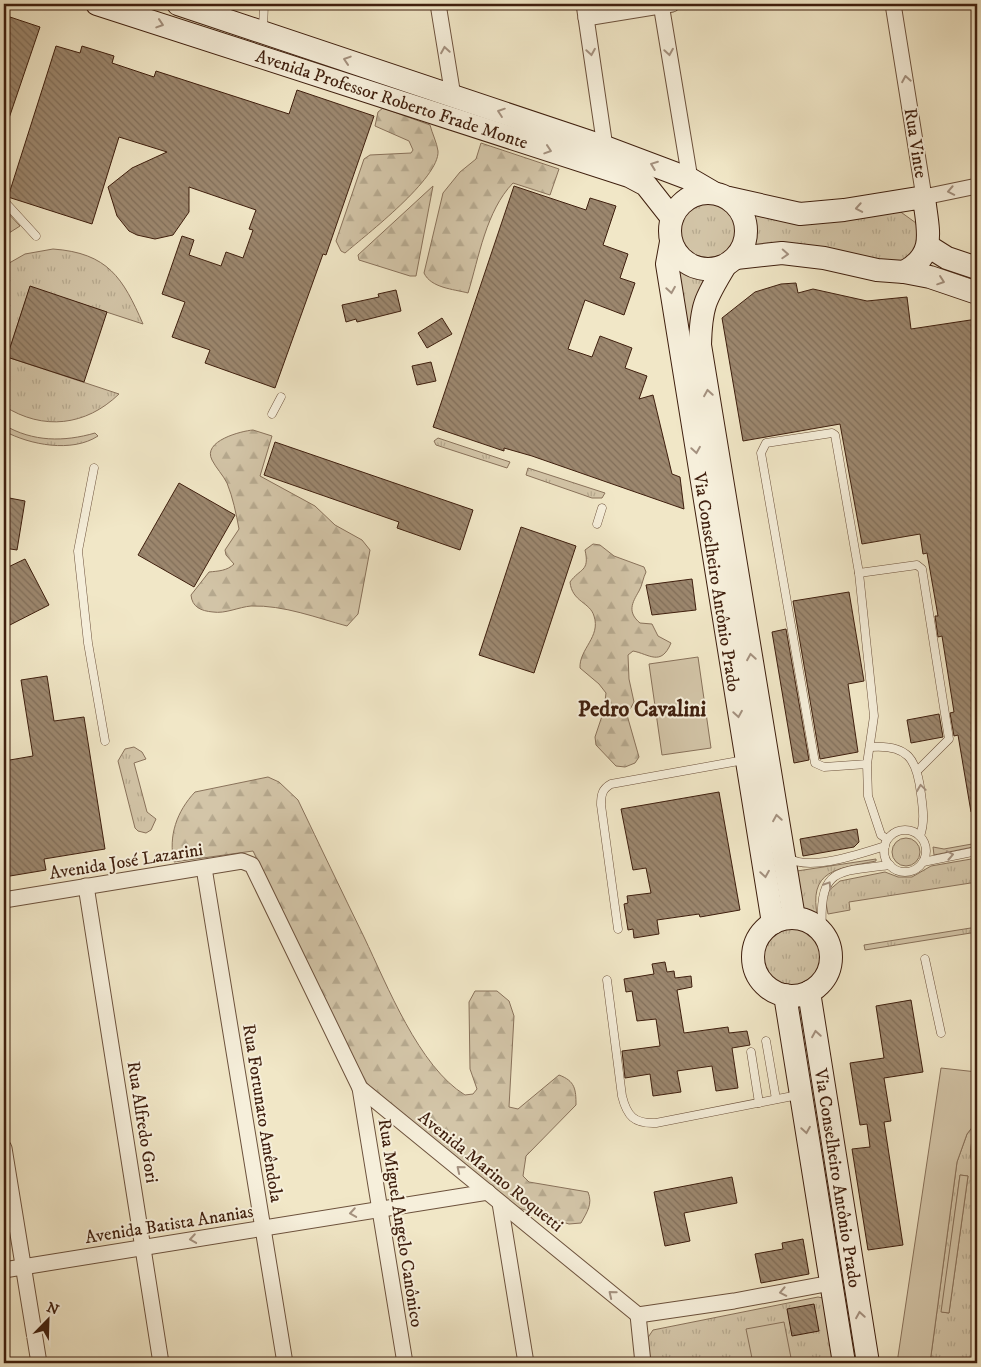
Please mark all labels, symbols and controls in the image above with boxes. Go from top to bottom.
one-way arrow [155,19,164,29]
street label: Avenida Professor Roberto Frade Monte [253,45,531,154]
one-way arrow [441,45,451,54]
one-way arrow [663,47,673,56]
one-way arrow [585,48,596,56]
one-way arrow [343,56,351,66]
one-way arrow [901,75,911,84]
one-way arrow [497,107,505,117]
street label: Rua Vinte [899,107,931,180]
one-way arrow [543,144,551,154]
one-way arrow [650,161,659,172]
one-way arrow [946,186,955,196]
one-way arrow [854,202,863,212]
one-way arrow [781,249,789,260]
one-way arrow [936,275,945,285]
one-way arrow [665,285,675,294]
one-way arrow [703,389,713,398]
one-way arrow [690,446,700,454]
street label: Via Conselheiro Antônio Prado [688,470,744,694]
one-way arrow [746,653,757,661]
district label: Pedro Cavalini [578,696,707,723]
one-way arrow [733,710,743,719]
one-way arrow [916,784,926,793]
one-way arrow [773,813,783,822]
street label: Avenida José Lazarini [48,839,205,885]
one-way arrow [945,851,954,861]
one-way arrow [759,870,769,879]
one-way arrow [822,881,831,890]
street label: Rua Fortunato Amêndola [237,1022,287,1204]
one-way arrow [811,1029,821,1038]
street label: Rua Alfredo Gori [122,1060,163,1185]
street label: Via Conselheiro Antônio Prado [809,1066,865,1290]
street label: Avenida Marino Roquetti [413,1107,567,1237]
street label: Rua Miguel Angelo Canônico [373,1117,427,1329]
one-way arrow [801,1125,811,1134]
one-way arrow [456,1165,465,1174]
street label: Avenida Batista Ananias [84,1201,255,1249]
one-way arrow [349,1208,358,1218]
one-way arrow [189,1234,197,1244]
one-way arrow [779,1286,787,1297]
one-way arrow [609,1292,618,1300]
north arrow [22,1294,72,1344]
text: N [44,1298,62,1320]
one-way arrow [856,1311,866,1319]

